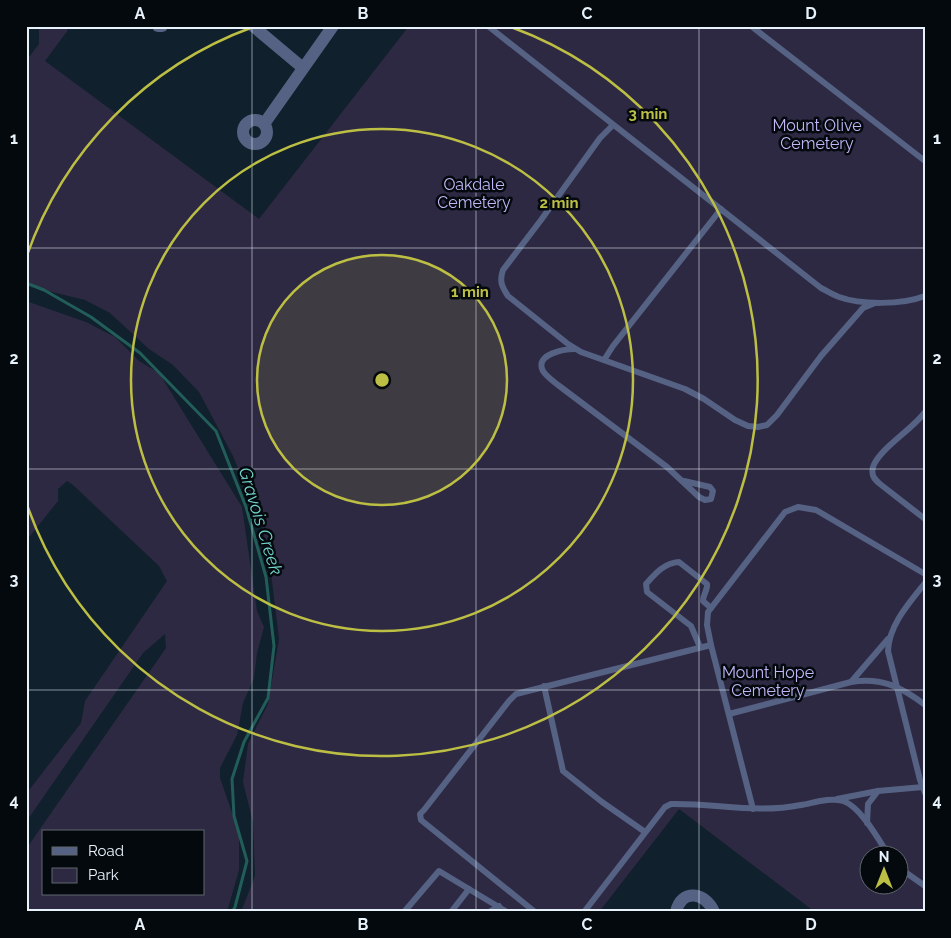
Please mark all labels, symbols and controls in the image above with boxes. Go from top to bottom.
text: A [135,4,146,23]
text: B [358,4,369,23]
text: C [582,4,593,23]
text: D [805,4,817,23]
text: 3 min [629,105,667,123]
park label: Mount Olive Cemetery [772,116,862,153]
text: 1 [10,129,18,148]
text: 1 [933,129,941,148]
park label: Oakdale Cemetery [437,175,511,212]
text: 2 min [540,194,578,212]
text: 1 min [451,283,489,301]
text: 2 [9,349,19,368]
text: 2 [932,349,942,368]
centre of rings [373,371,391,389]
water label: Gravois Creek [235,465,287,578]
text: 3 [10,570,19,589]
text: 3 [933,570,942,589]
park label: Mount Hope Cemetery [722,663,814,700]
text: 4 [9,791,19,810]
text: 4 [932,791,942,810]
legend [42,830,205,896]
text: Road [88,842,124,860]
north arrow [858,846,908,896]
text: N [879,849,889,865]
text: Park [88,866,119,884]
text: A [135,915,146,934]
text: B [358,915,369,934]
text: C [582,915,593,934]
text: D [805,915,817,934]

